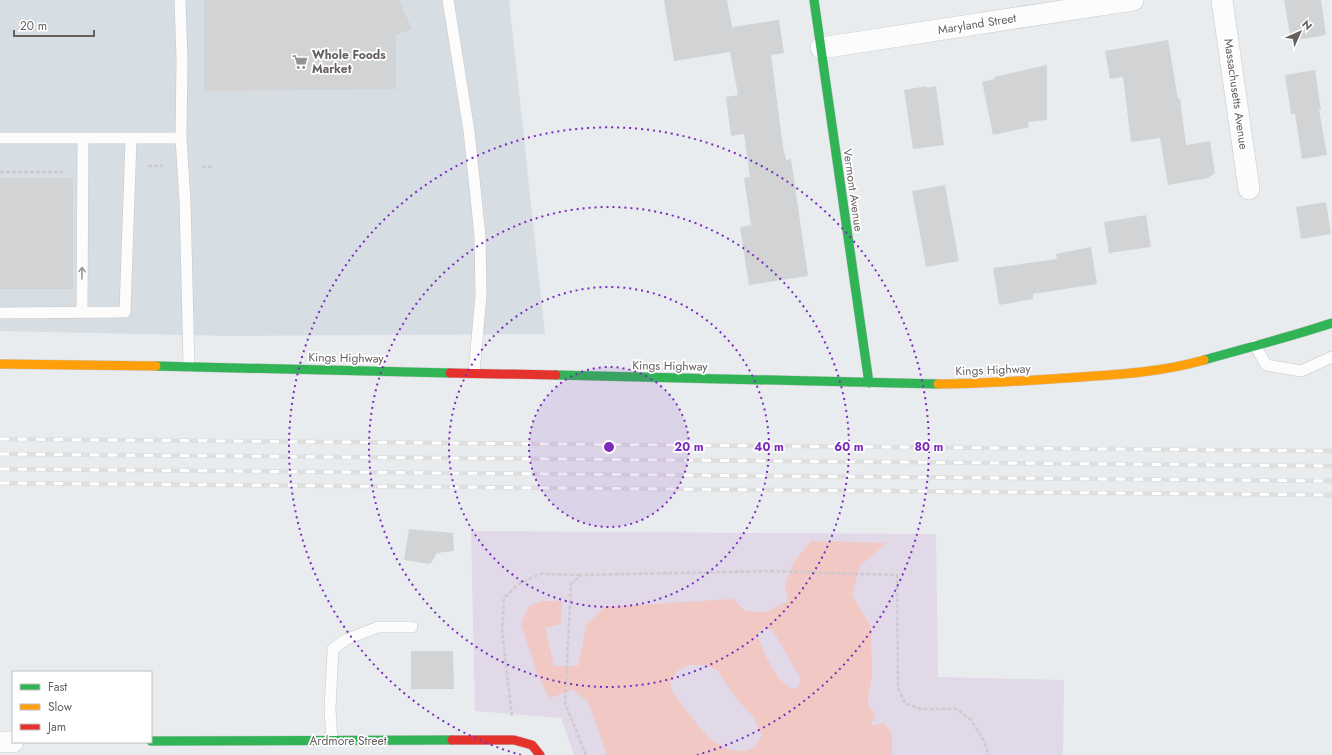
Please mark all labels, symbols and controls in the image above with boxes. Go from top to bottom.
street label: Maryland Street [937,9,1018,39]
scale bar [14,12,94,38]
north arrow [1280,12,1320,52]
text: N [1298,16,1316,34]
text: 20 m [20,17,47,35]
street label: Massachusetts Avenue [1219,37,1253,151]
place label: Whole Foods Market [312,46,386,78]
supermarket icon: Whole Foods Market [291,53,309,71]
street label: Vermont Avenue [838,147,868,233]
one-way arrow [78,267,86,280]
street label: Kings Highway [308,348,385,368]
street label: Kings Highway [632,356,709,376]
street label: Kings Highway [955,360,1032,380]
text: 20 m [674,438,704,456]
text: 40 m [754,438,784,456]
text: 60 m [834,438,864,456]
text: 80 m [915,438,944,456]
centre of rings [602,440,616,454]
legend [12,671,152,743]
text: Fast [48,678,67,696]
text: Slow [48,698,73,716]
text: Jam [46,718,66,736]
street label: Ardmore Street [309,732,387,750]

